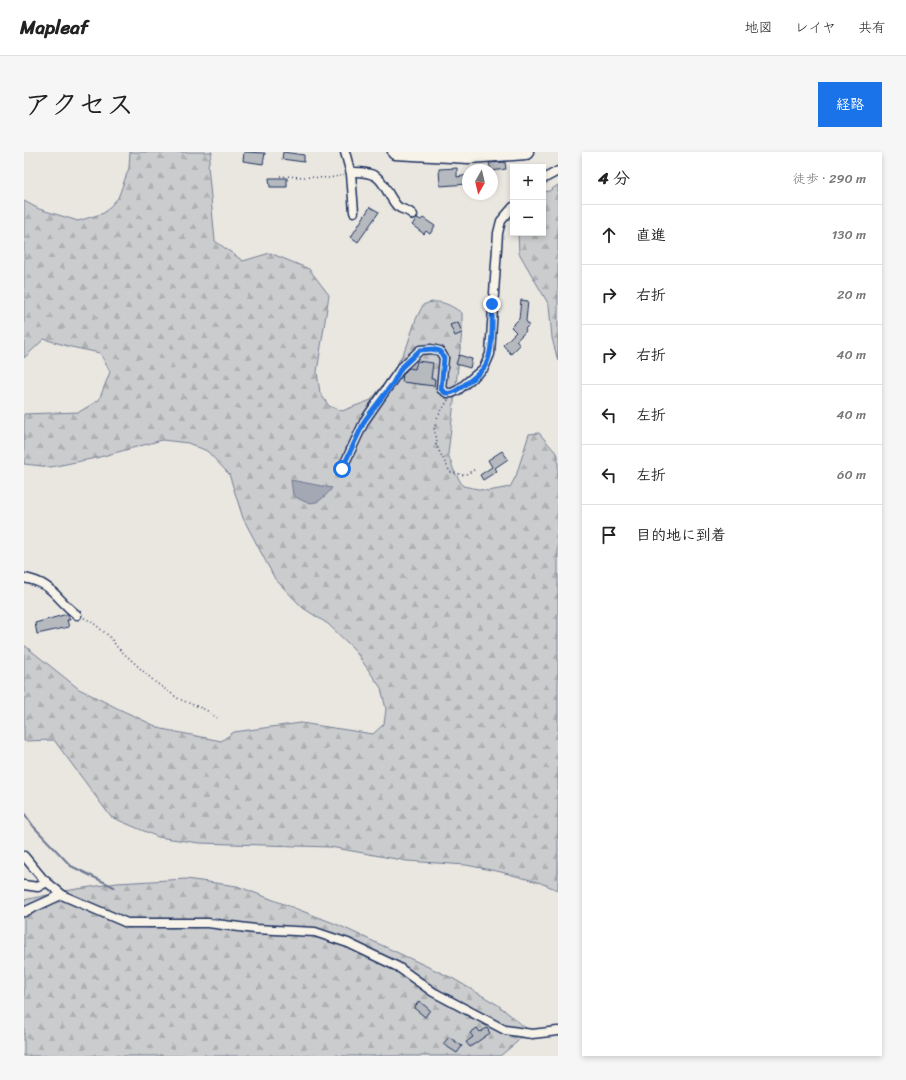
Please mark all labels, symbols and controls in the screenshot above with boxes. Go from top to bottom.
text: Mapleaf [20,11,88,44]
text: 地図 [745,15,773,40]
text: レイヤ [795,15,836,40]
text: 共有 [858,15,886,40]
text: アクセス [24,80,134,129]
button: 経路 [818,82,882,127]
text: 4 分 [598,163,630,193]
north arrow [462,164,498,200]
map controls [510,164,546,236]
button: + [510,164,546,200]
text: 徒歩 · 290 m [793,167,866,190]
button: − [510,200,546,236]
text: 直進 [636,222,666,248]
text: 130 m [832,223,866,246]
icon: ahead [598,224,620,246]
text: 右折 [636,282,666,308]
text: 20 m [837,283,866,306]
icon: right [598,284,620,306]
route end [483,295,501,313]
text: 右折 [636,342,666,368]
text: 40 m [836,343,866,366]
icon: right [598,344,620,366]
text: 左折 [636,402,666,428]
text: 40 m [836,403,866,426]
icon: left [598,404,620,426]
route start [333,460,351,478]
text: 左折 [636,462,666,488]
text: 60 m [837,463,866,486]
icon: left [598,464,620,486]
text: 目的地に到着 [636,522,726,548]
icon: arrive [598,524,620,546]

